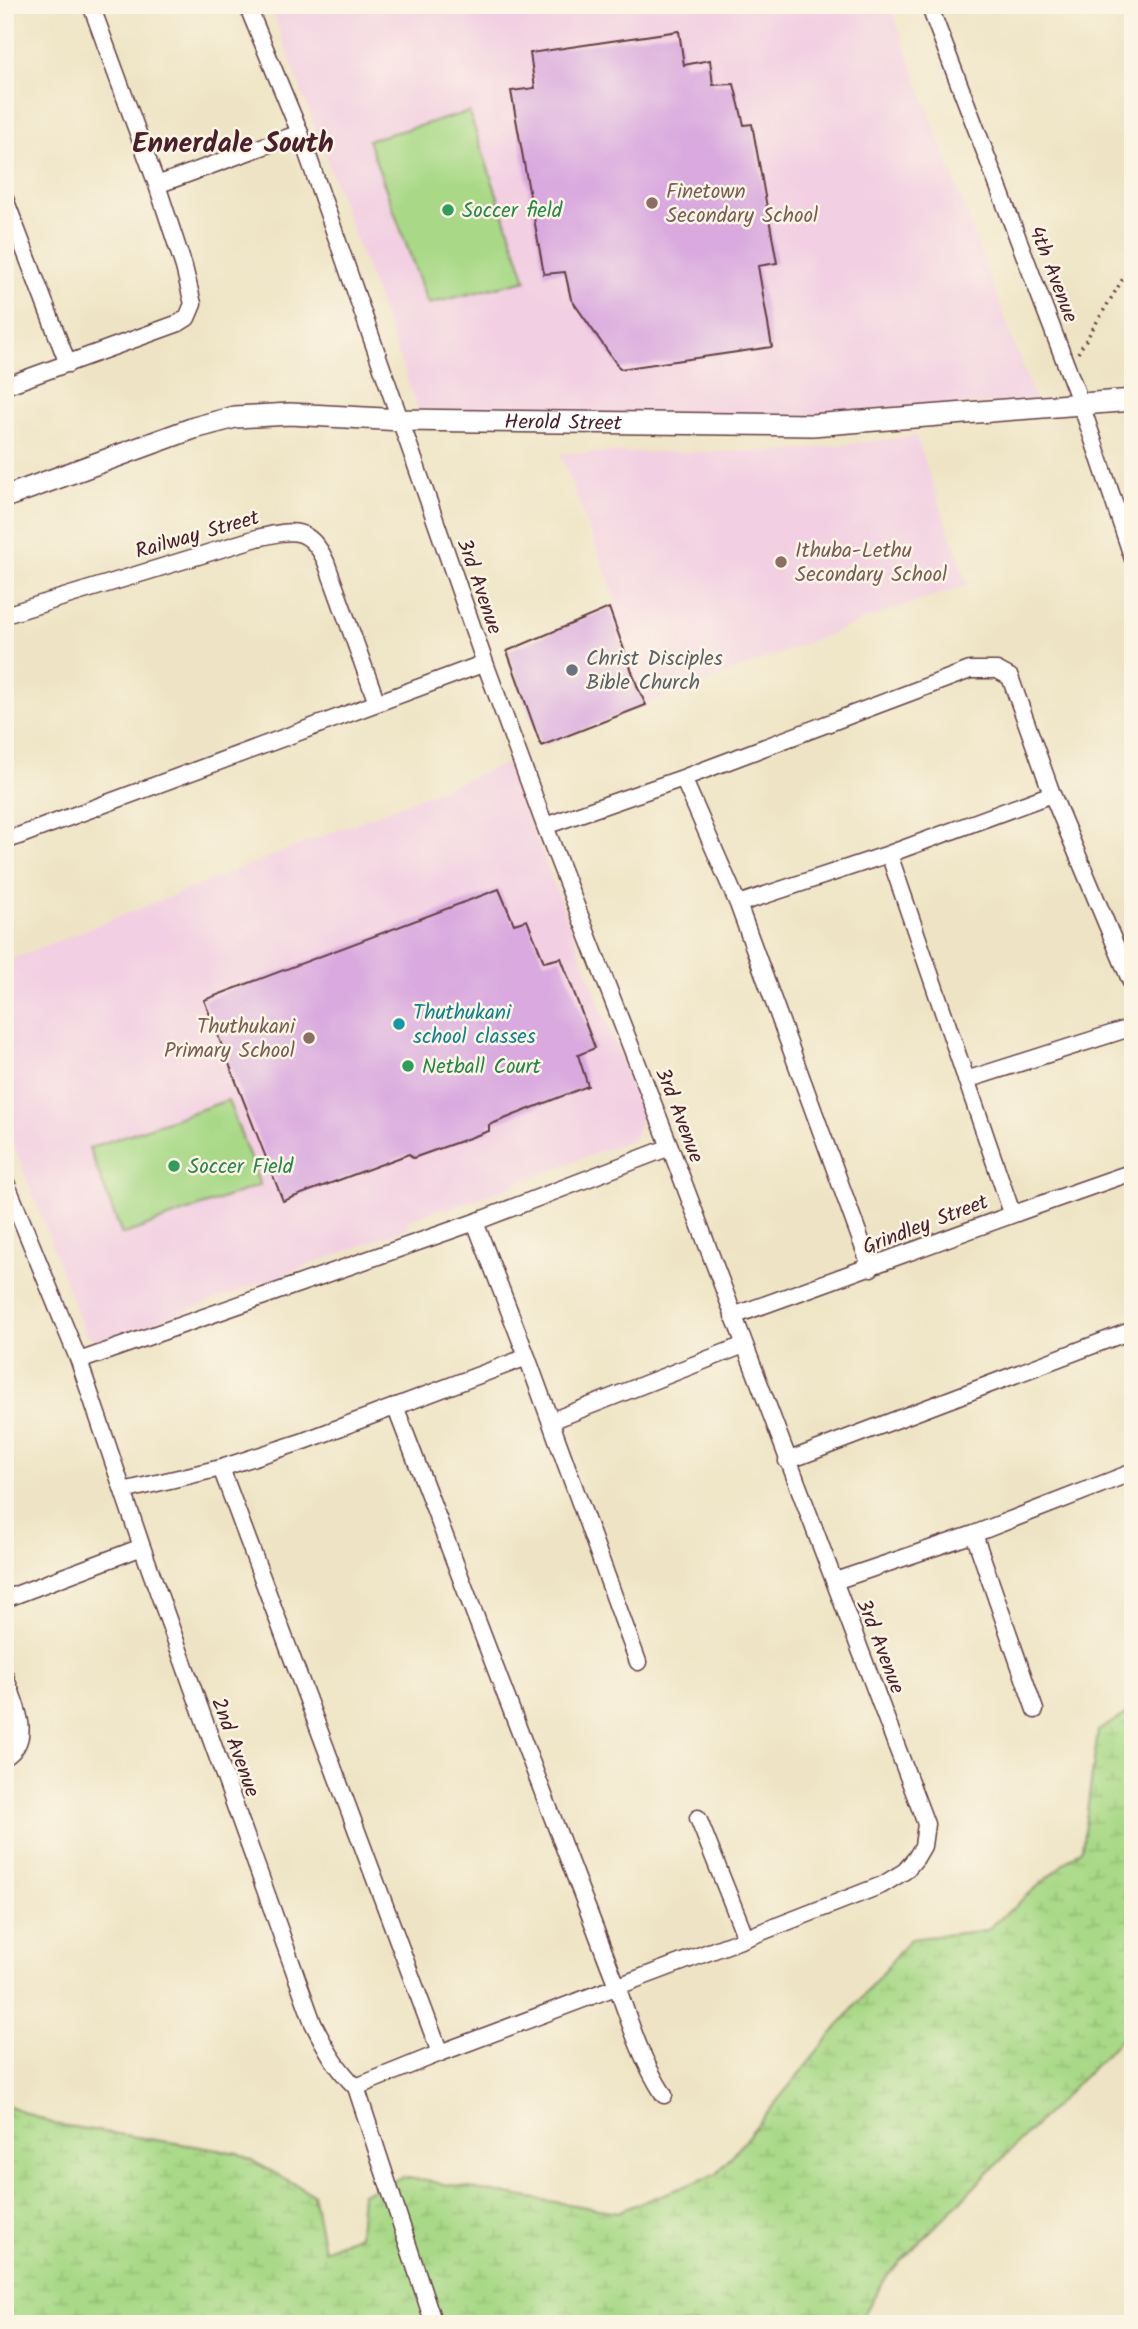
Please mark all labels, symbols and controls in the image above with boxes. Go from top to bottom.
district label: Ennerdale South [132,122,334,167]
place label: Finetown Secondary School [666,176,818,233]
place label: Soccer field [462,195,563,228]
marker: Finetown Secondary School [644,195,660,211]
marker: Soccer field [440,202,456,218]
street label: 4th Avenue [1019,221,1086,328]
street label: Herold Street [504,406,623,441]
street label: Railway Street [131,502,264,569]
street label: 3rd Avenue [447,534,511,639]
place label: Ithuba-Lethu Secondary School [795,535,947,592]
marker: Ithuba-Lethu Secondary School [773,554,789,570]
place label: Christ Disciples Bible Church [586,643,723,700]
marker: Christ Disciples Bible Church [564,662,580,678]
place label: Thuthukani school classes [413,997,536,1054]
place label: Thuthukani Primary School [164,1011,296,1068]
marker: Thuthukani school classes [391,1016,407,1032]
marker: Thuthukani Primary School [301,1030,317,1046]
place label: Netball Court [422,1051,542,1084]
marker: Netball Court [400,1058,416,1074]
street label: 3rd Avenue [645,1063,712,1168]
place label: Soccer Field [188,1151,294,1184]
marker: Soccer Field [166,1158,182,1174]
street label: Grindley Street [858,1186,994,1265]
street label: 3rd Avenue [846,1594,913,1699]
street label: 2nd Avenue [201,1693,268,1803]

